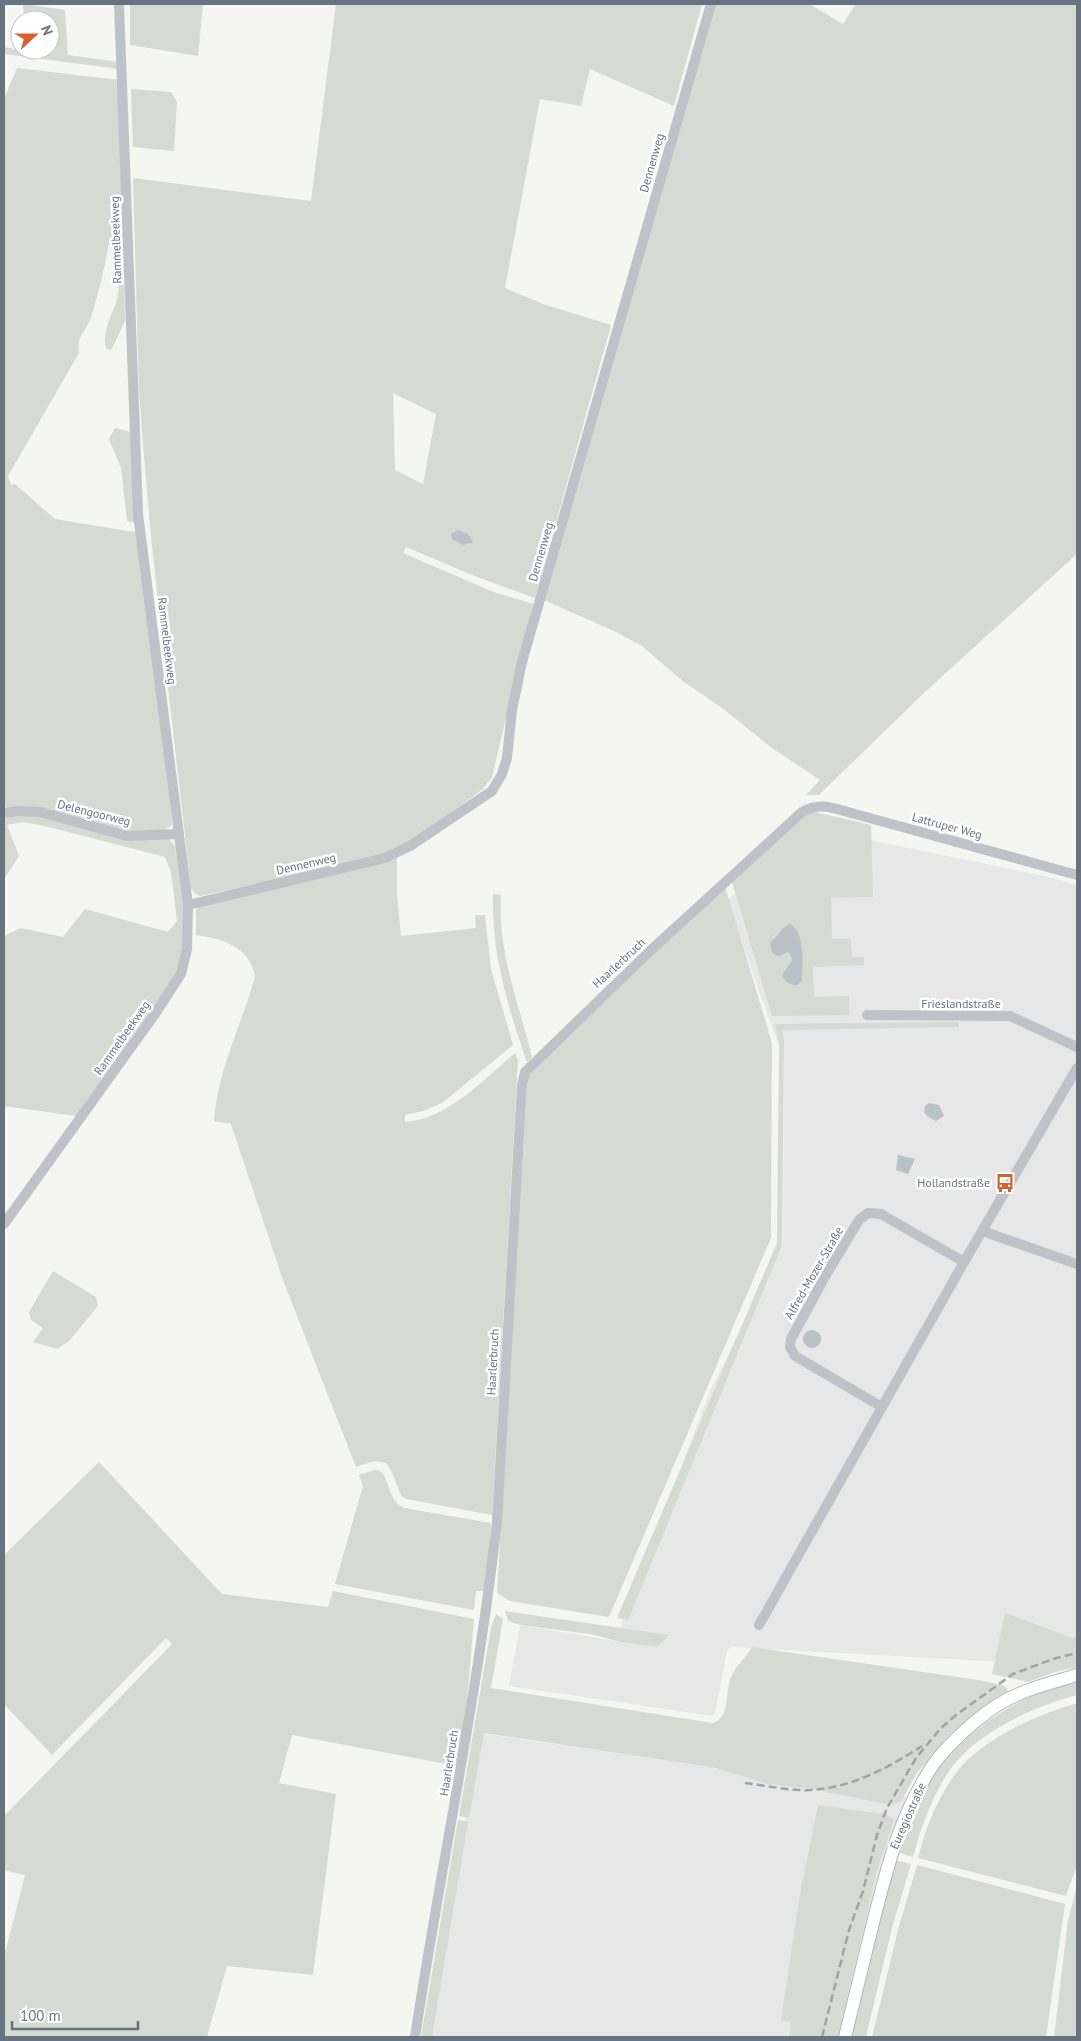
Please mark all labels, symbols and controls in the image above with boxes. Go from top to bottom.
north arrow [10,10,60,60]
text: N [37,23,57,38]
street label: Dennenweg [636,132,667,194]
street label: Rammelbeekweg [106,196,125,284]
street label: Dennenweg [525,521,556,583]
street label: Rammelbeekweg [155,597,180,685]
street label: Delengoorweg [56,796,132,829]
street label: Lattruper Weg [910,809,984,842]
street label: Dennenweg [275,849,337,878]
street label: Haarlerbruch [589,934,648,991]
street label: Frieslandstraße [921,996,1001,1011]
street label: Rammelbeekweg [90,998,153,1078]
bus stop icon: Hollandstraße [994,1172,1016,1194]
place label: Hollandstraße [917,1175,990,1190]
street label: Alfred-Mozer-Straße [781,1224,846,1322]
street label: Haarlerbruch [483,1328,502,1396]
street label: Haarlerbruch [436,1729,461,1797]
street label: Euregiostraße [886,1780,929,1851]
scale bar [12,1998,139,2030]
text: 100 m [20,2006,61,2025]

